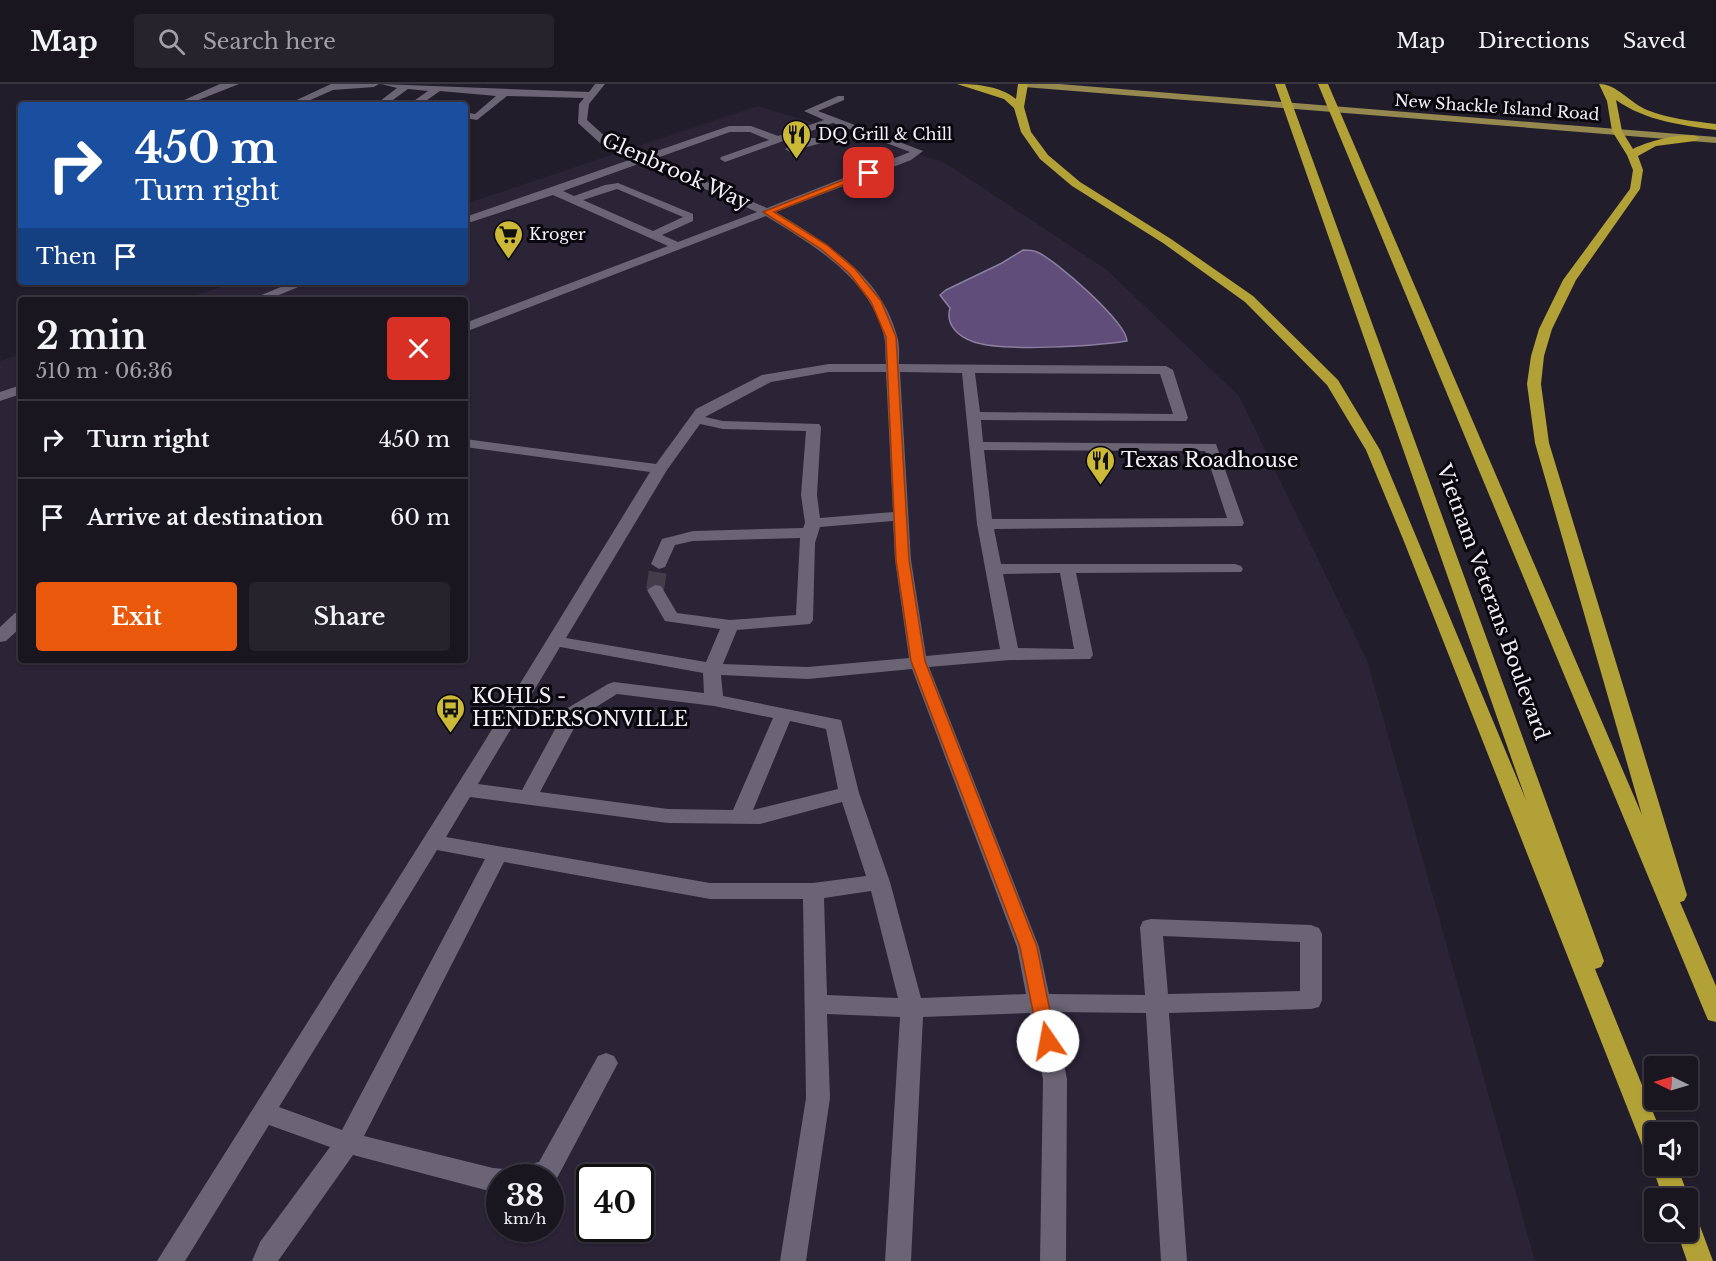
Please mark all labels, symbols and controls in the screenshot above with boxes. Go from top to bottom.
search box [134,14,554,68]
text: Map [30,24,98,59]
icon: search [155,25,188,58]
text: Search here [203,28,336,55]
text: Map [1396,28,1445,54]
text: Directions [1478,28,1590,54]
text: Saved [1623,28,1686,54]
street label: New Shackle Island Road [1394,90,1600,124]
restaurant icon: DQ Grill & Chill [781,118,813,160]
text: 450 m [135,122,277,174]
place label: DQ Grill & Chill [818,124,952,144]
icon: right [36,126,114,204]
street label: Glenbrook Way [598,128,754,215]
pin [843,147,894,198]
icon: arrive [852,156,885,189]
text: Turn right [135,174,279,207]
supermarket icon: Kroger [492,218,524,260]
place label: Kroger [529,224,586,244]
icon: arrive [109,240,142,273]
text: Then [36,243,97,270]
text: 2 min [36,314,147,359]
button: close [387,317,450,380]
text: 510 m · 06:36 [36,359,173,383]
icon: right [36,423,69,456]
text: Turn right [87,426,209,453]
text: 450 m [379,426,450,453]
restaurant icon: Texas Roadhouse [1084,444,1116,486]
place label: Texas Roadhouse [1121,448,1298,472]
street label: Vietnam Veterans Boulevard [1431,460,1554,743]
icon: arrive [36,501,69,534]
text: Arrive at destination [87,504,324,531]
text: 60 m [390,504,450,531]
button: Exit [36,582,237,651]
button: Share [249,582,450,651]
place label: KOHLS - HENDERSONVILLE [472,684,688,731]
bus stop icon: KOHLS - HENDERSONVILLE [435,692,467,734]
position arrow [1016,1009,1080,1073]
north arrow [1644,1056,1698,1110]
map controls [1644,1056,1698,1242]
button: sound [1644,1122,1698,1176]
speed limit sign: 40 [576,1164,654,1242]
text: 38 [506,1177,544,1214]
button: search [1644,1188,1698,1242]
text: km/h [504,1209,546,1228]

